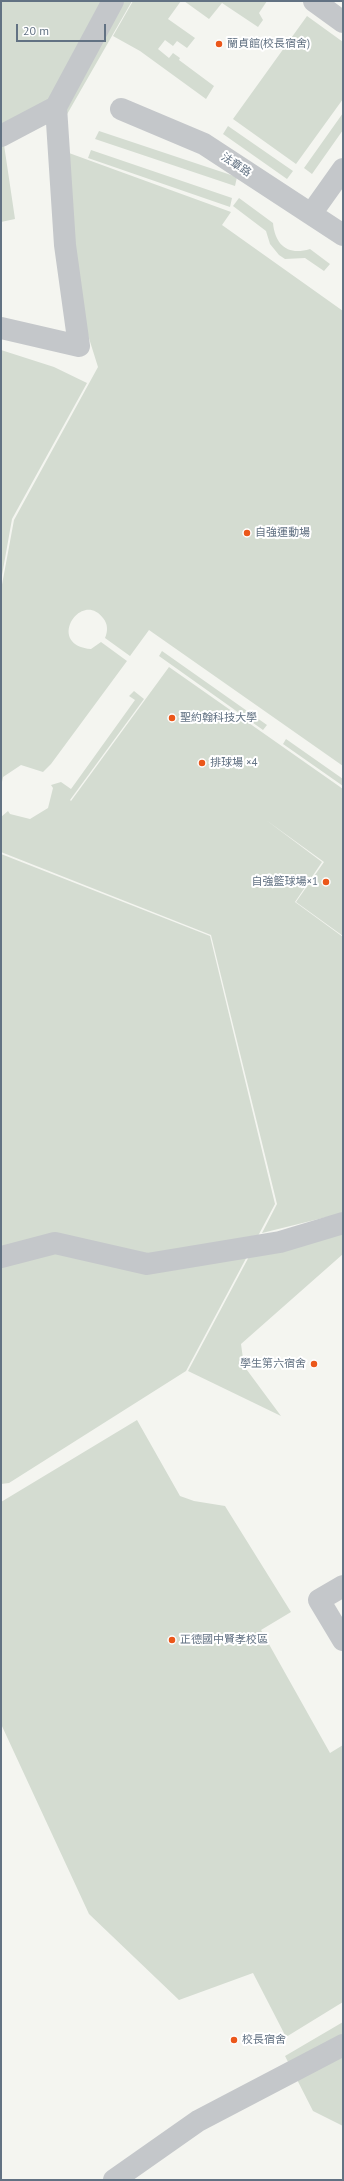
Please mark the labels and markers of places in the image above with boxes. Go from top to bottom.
place label: 蘭貞館(校長宿舍) [227,37,310,51]
marker: 蘭貞館(校長宿舍) [214,39,224,49]
place label: 自強運動場 [255,526,310,540]
marker: 自強運動場 [242,528,252,538]
place label: 聖約翰科技大學 [180,711,257,725]
marker: 聖約翰科技大學 [167,713,177,723]
place label: 排球場 ×4 [210,756,257,770]
marker: 排球場 ×4 [197,758,207,768]
place label: 自強籃球場×1 [251,875,318,889]
marker: 自強籃球場×1 [321,877,331,887]
place label: 學生第六宿舍 [240,1357,306,1371]
marker: 學生第六宿舍 [309,1359,319,1369]
place label: 正德國中賢孝校區 [180,1633,268,1647]
marker: 正德國中賢孝校區 [167,1635,177,1645]
place label: 校長宿舍 [242,2033,286,2047]
marker: 校長宿舍 [229,2035,239,2045]

